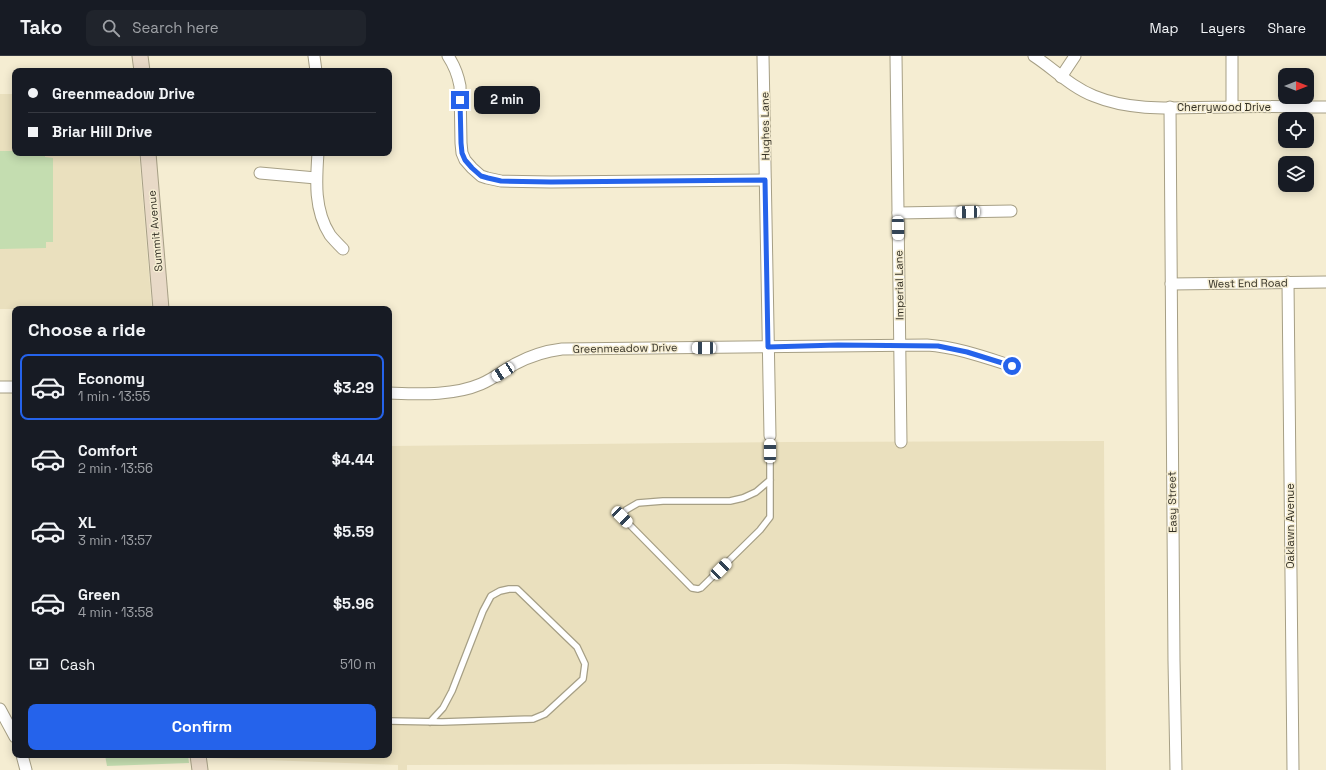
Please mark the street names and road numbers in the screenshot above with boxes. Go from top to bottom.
street label: Hughes Lane [757,92,773,160]
street label: Cherrywood Drive [1177,100,1271,114]
street label: Summit Avenue [144,190,166,272]
street label: Imperial Lane [891,250,907,320]
street label: West End Road [1208,275,1288,291]
street label: Greenmeadow Drive [572,340,678,356]
street label: Easy Street [1164,471,1180,533]
street label: Oaklawn Avenue [1283,483,1297,569]

